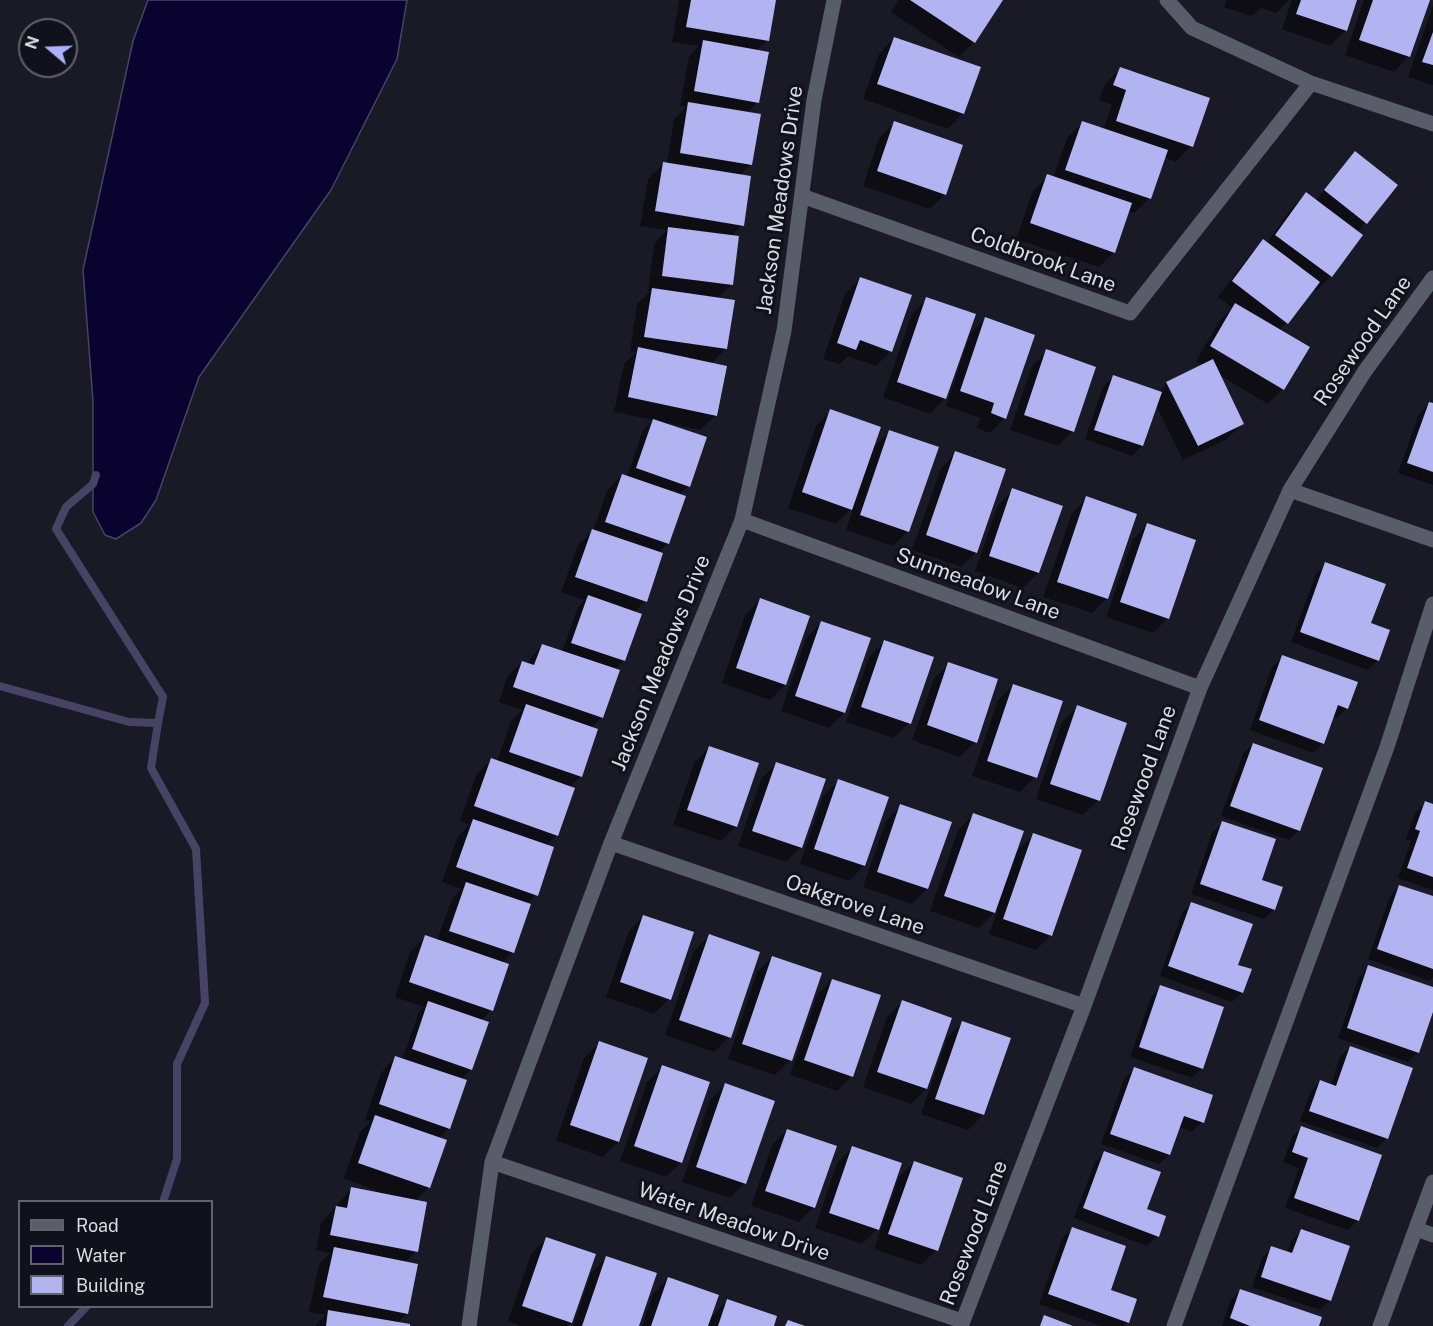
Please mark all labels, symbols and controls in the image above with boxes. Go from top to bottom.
north arrow [18,18,78,78]
text: N [21,34,43,52]
street label: Jackson Meadows Drive [751,84,809,316]
street label: Coldbrook Lane [967,222,1119,298]
street label: Rosewood Lane [1309,271,1417,411]
street label: Sunmeadow Lane [892,543,1064,625]
street label: Jackson Meadows Drive [606,551,716,775]
street label: Rosewood Lane [1106,702,1182,854]
street label: Oakgrove Lane [782,869,928,941]
street label: Rosewood Lane [935,1157,1013,1309]
street label: Water Meadow Drive [635,1177,833,1267]
legend [18,1200,213,1308]
text: Road [76,1215,119,1236]
text: Water [76,1245,126,1266]
text: Building [76,1275,145,1296]

